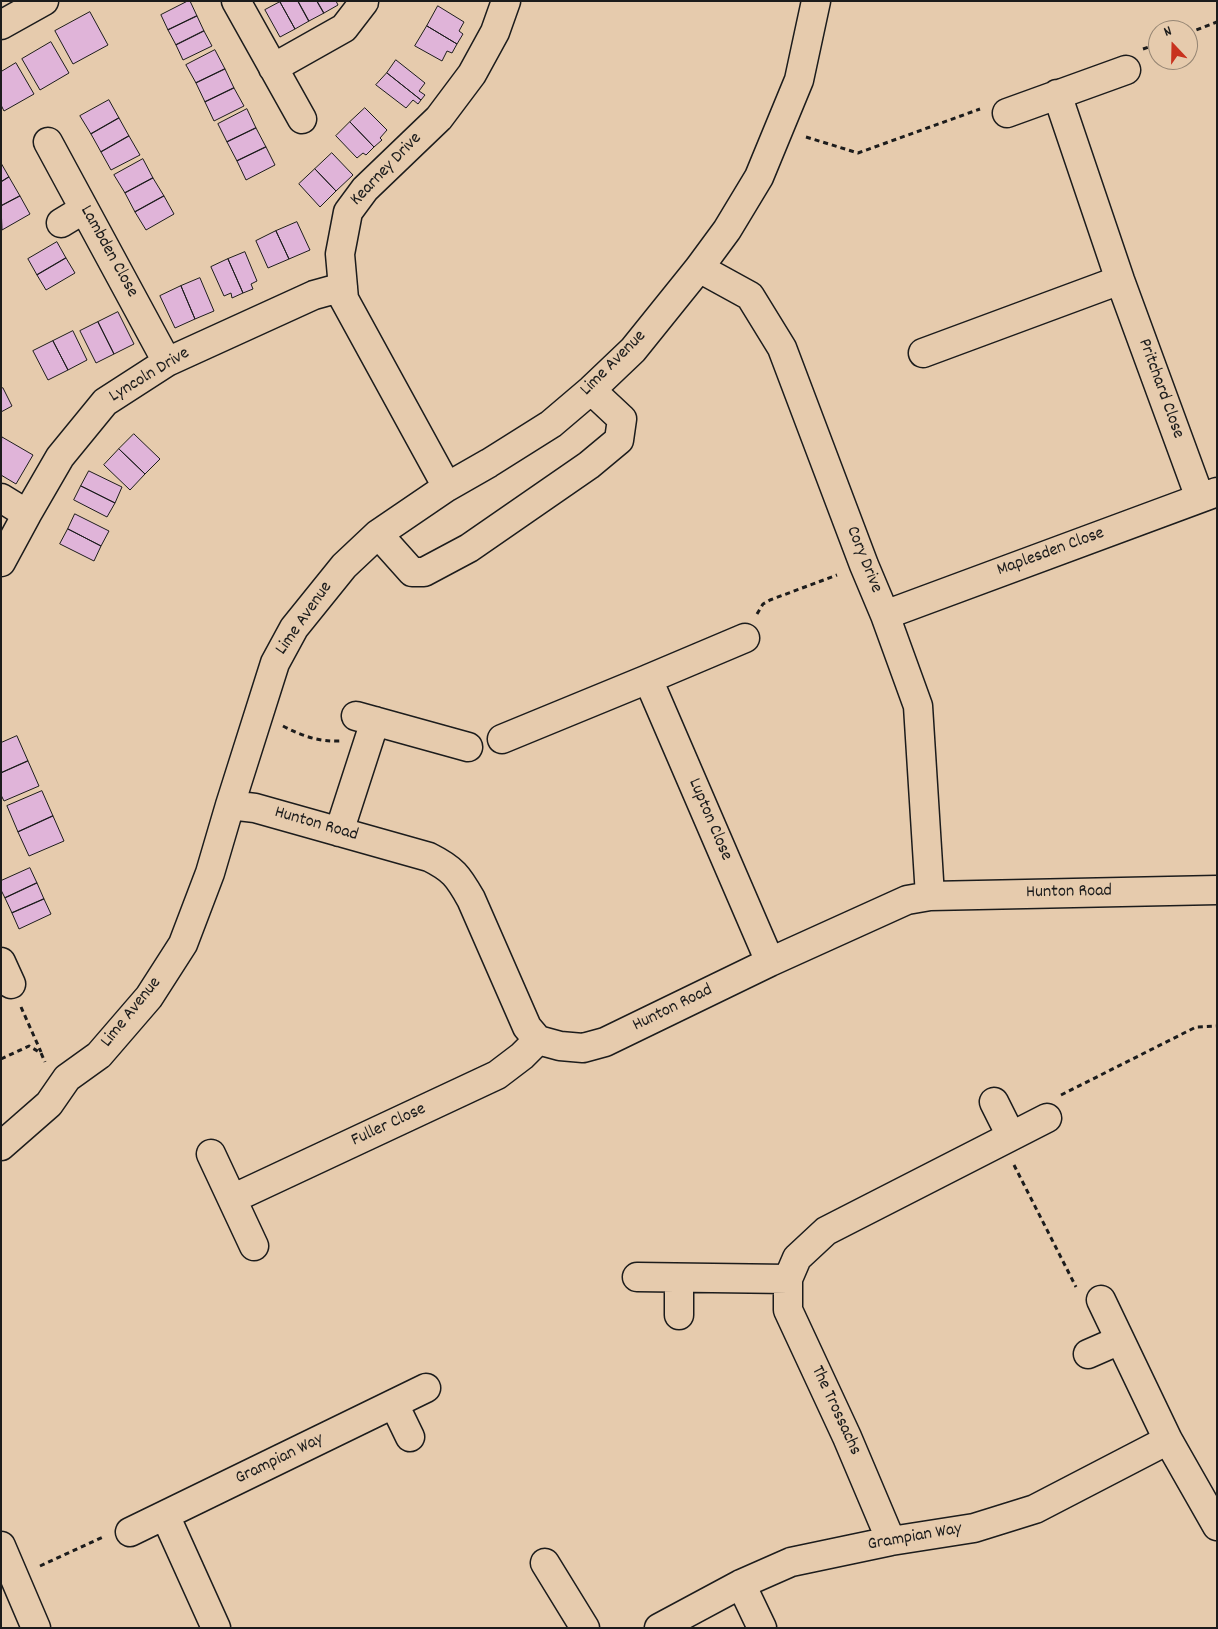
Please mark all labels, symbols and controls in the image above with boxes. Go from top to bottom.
north arrow [1148,20,1198,70]
text: N [1161,21,1175,43]
street label: Kearney Drive [347,129,427,211]
street label: Lambden Close [74,202,142,302]
street label: Lime Avenue [577,327,651,401]
street label: Pritchard Close [1132,336,1188,442]
street label: Lyncoln Drive [106,344,194,408]
street label: Cory Drive [840,524,886,596]
street label: Maplesden Close [994,524,1108,582]
street label: Lime Avenue [272,578,338,660]
street label: Lupton Close [682,776,736,864]
street label: Hunton Road [272,803,360,847]
street label: Hunton Road [1026,881,1112,905]
street label: Lime Avenue [97,973,167,1053]
street label: Hunton Road [630,980,716,1038]
street label: Fuller Close [348,1099,430,1153]
street label: The Trossachs [805,1363,865,1459]
street label: Grampian Way [233,1429,327,1491]
street label: Grampian Way [866,1519,964,1557]

